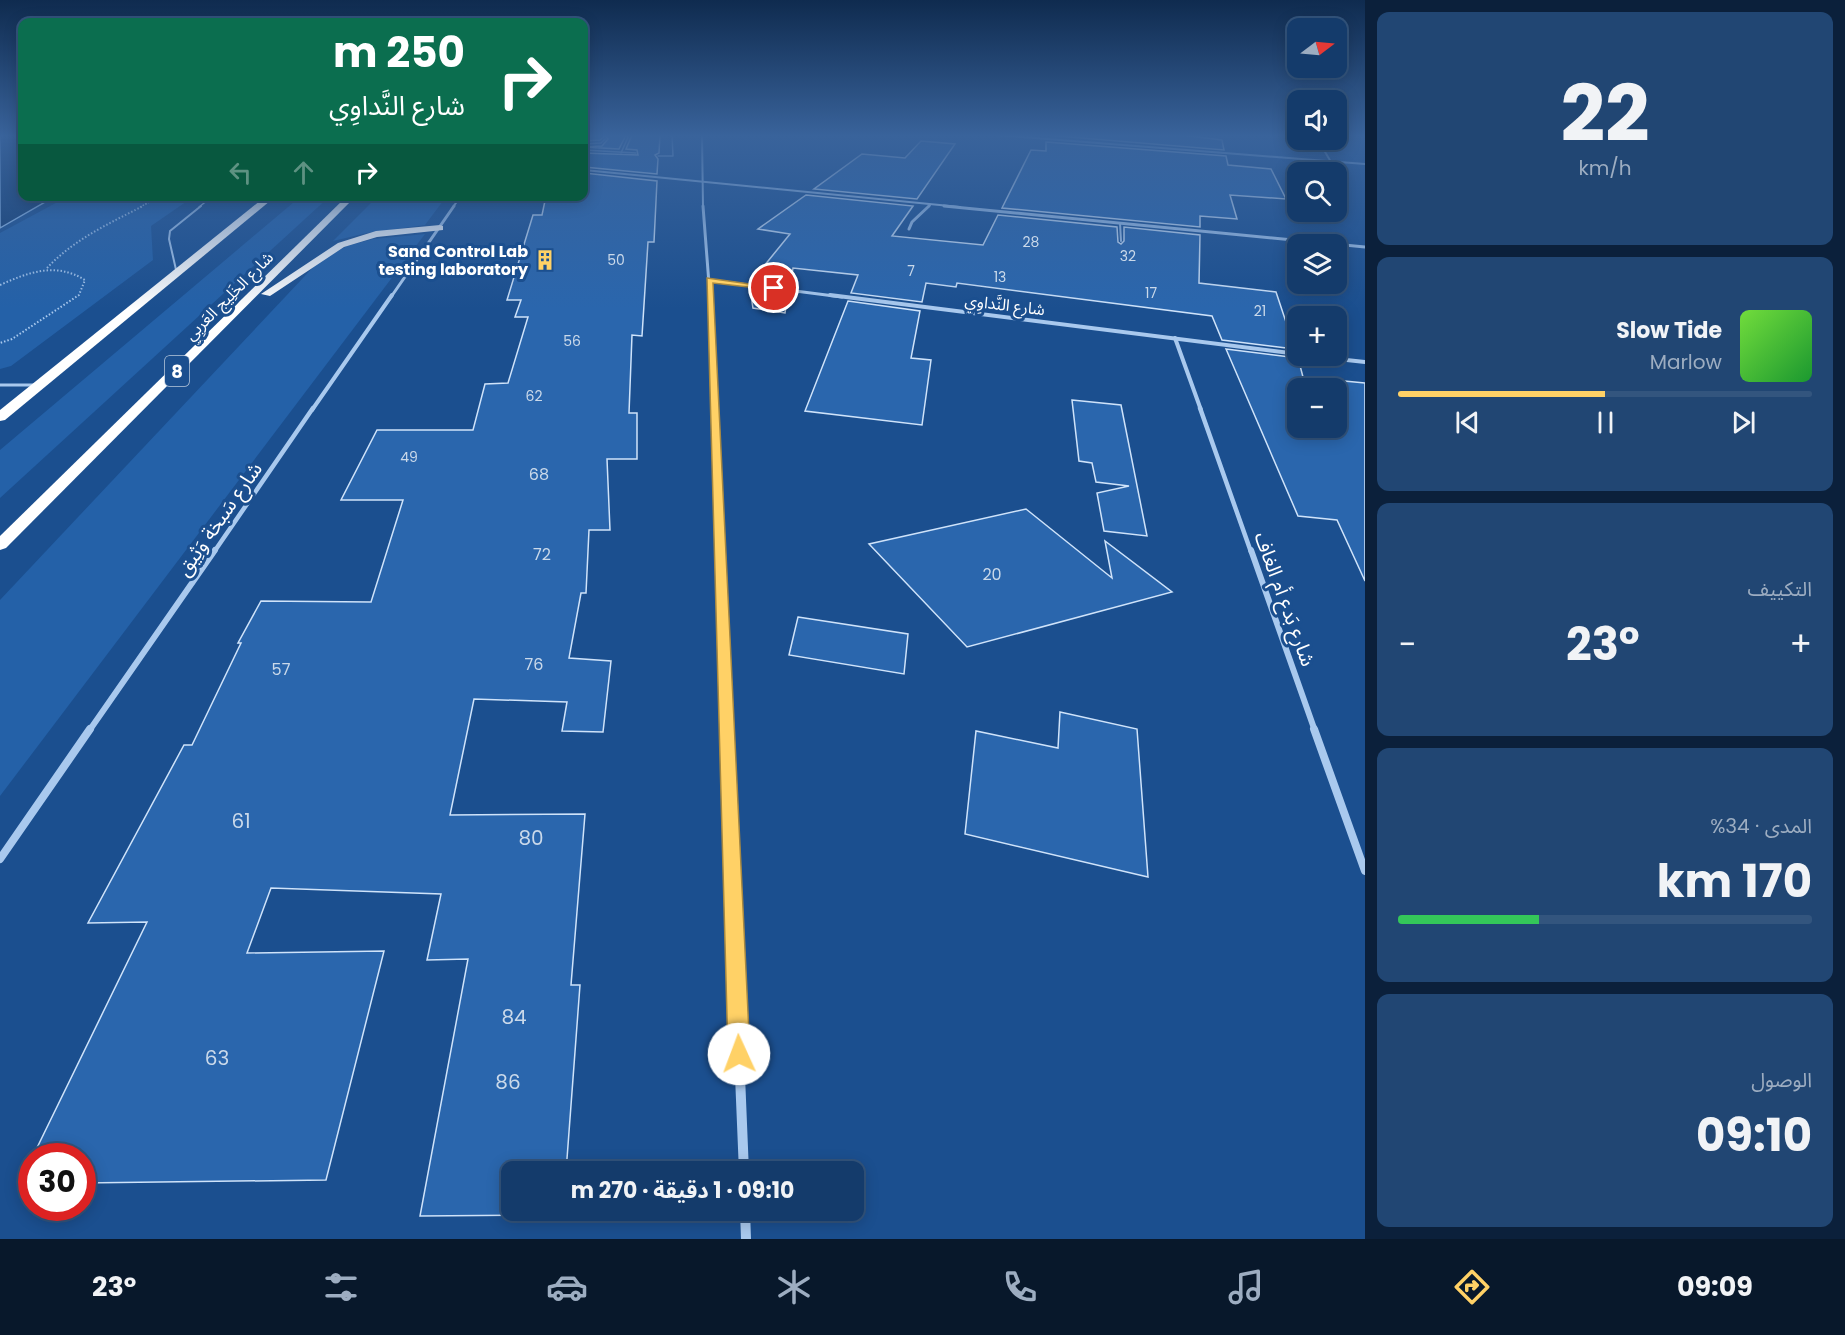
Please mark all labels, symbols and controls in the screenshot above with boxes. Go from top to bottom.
north arrow [1287,18,1347,78]
map controls [1287,18,1347,438]
text: 250 m [333,23,465,82]
icon: right [486,42,564,120]
text: 22 [1560,59,1650,168]
text: شارع النَّداوِي [329,87,465,124]
button: sound [1287,90,1347,150]
text: km/h [1578,154,1632,182]
icon: left [224,156,257,189]
icon: ahead [287,156,320,189]
icon: right [350,156,383,189]
button: search [1287,162,1347,222]
house number: 28 [1023,232,1040,252]
button: layers [1287,234,1347,294]
place label: Sand Control Lab testing laboratory [378,240,529,281]
street label: شارع الخَلِيج العَربِي [179,246,279,346]
house number: 32 [1120,246,1136,266]
building icon: Sand Control Lab testing laboratory [533,248,557,272]
house number: 50 [607,250,625,270]
house number: 7 [907,261,915,281]
pin [748,262,799,313]
house number: 13 [994,267,1006,287]
icon: arrive [757,271,790,304]
house number: 17 [1145,283,1157,303]
street label: شارع النَّداوِي [964,289,1046,322]
house number: 21 [1254,301,1266,321]
button: + [1287,306,1347,366]
text: Slow Tide [1616,315,1722,346]
house number: 56 [563,331,581,351]
text: Marlow [1650,348,1722,376]
road number: 8 [165,356,189,386]
button: − [1287,378,1347,438]
house number: 62 [526,386,542,406]
icon: previous [1451,406,1484,439]
icon: pause [1589,406,1622,439]
icon: next [1727,406,1760,439]
house number: 49 [400,447,418,467]
street label: شارع سَبخة وَثِيق [169,456,269,582]
house number: 68 [529,463,549,486]
street label: شارع بَدع أم الغاف [1247,528,1322,671]
house number: 72 [533,543,551,566]
house number: 20 [982,563,1002,586]
text: التكييف [1748,575,1812,603]
text: 23° [1566,613,1640,676]
text: − [1398,621,1416,668]
text: + [1789,621,1812,668]
house number: 76 [525,653,543,676]
house number: 57 [272,658,291,681]
house number: 61 [231,807,251,835]
text: المدى · 34% [1710,812,1812,840]
house number: 80 [518,824,544,852]
text: 170 km [1657,850,1812,913]
house number: 84 [501,1003,527,1031]
position arrow [707,1022,771,1086]
house number: 63 [205,1044,229,1072]
text: الوصول [1751,1066,1812,1094]
house number: 86 [495,1068,521,1096]
text: 09:10 [1696,1104,1812,1167]
speed limit sign: 30 [18,1143,96,1221]
text: 09:10 · 1 دقيقة · 270 m [571,1175,794,1206]
icon: filters [320,1266,362,1308]
icon: car [546,1266,588,1308]
icon: climate [773,1266,815,1308]
icon: phone [999,1266,1041,1308]
icon: music [1225,1266,1267,1308]
icon: directions [1451,1266,1493,1308]
text: 23° [92,1268,136,1305]
text: 09:09 [1677,1268,1753,1305]

